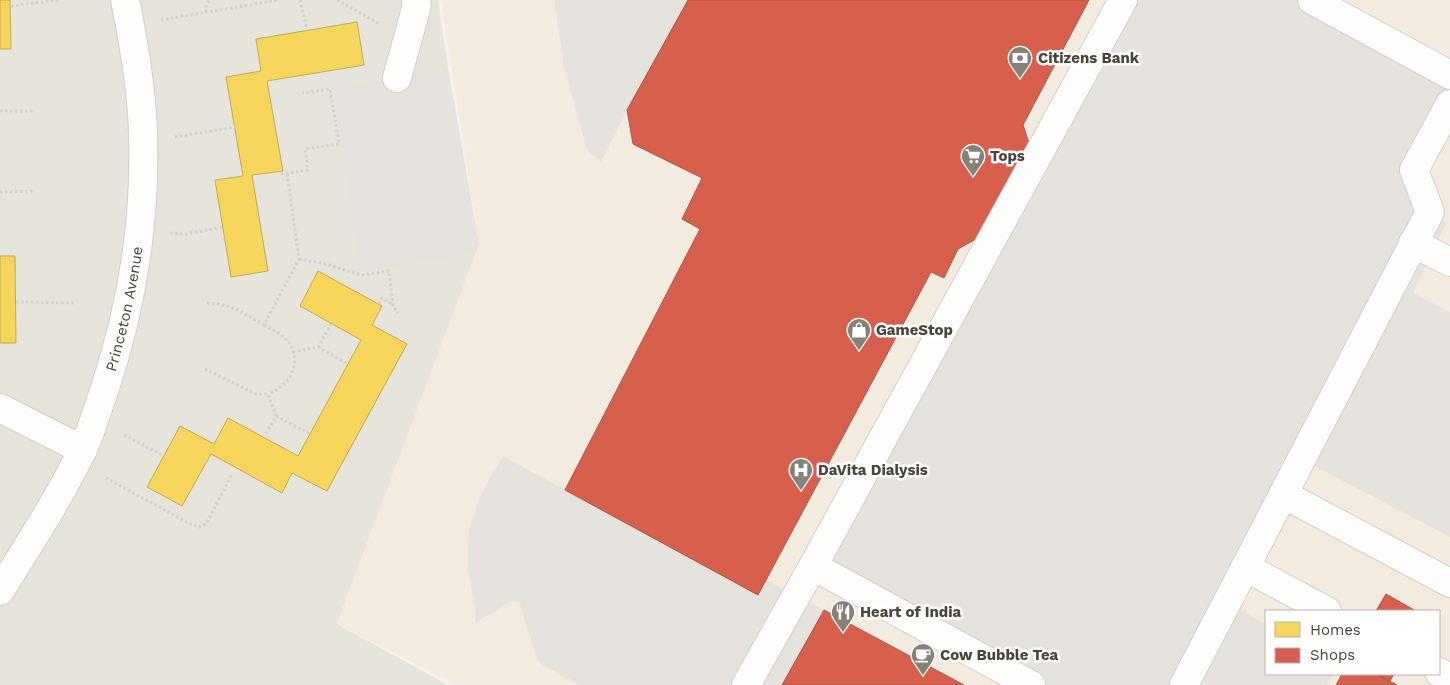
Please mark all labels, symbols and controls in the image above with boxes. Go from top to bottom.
bank icon: Citizens Bank [1007,45,1033,79]
place label: Citizens Bank [1038,49,1140,67]
supermarket icon: Tops [960,143,986,177]
place label: Tops [990,147,1025,165]
street label: Princeton Avenue [102,245,146,374]
shop icon: GameStop [846,317,872,351]
place label: GameStop [876,321,953,339]
hospital icon: DaVita Dialysis [788,457,814,491]
place label: DaVita Dialysis [818,461,928,479]
restaurant icon: Heart of India [830,599,856,633]
place label: Heart of India [860,603,962,621]
legend [1265,610,1440,675]
text: Homes [1310,621,1361,639]
cafe icon: Cow Bubble Tea [910,642,936,676]
place label: Cow Bubble Tea [940,646,1059,664]
text: Shops [1310,646,1355,664]

